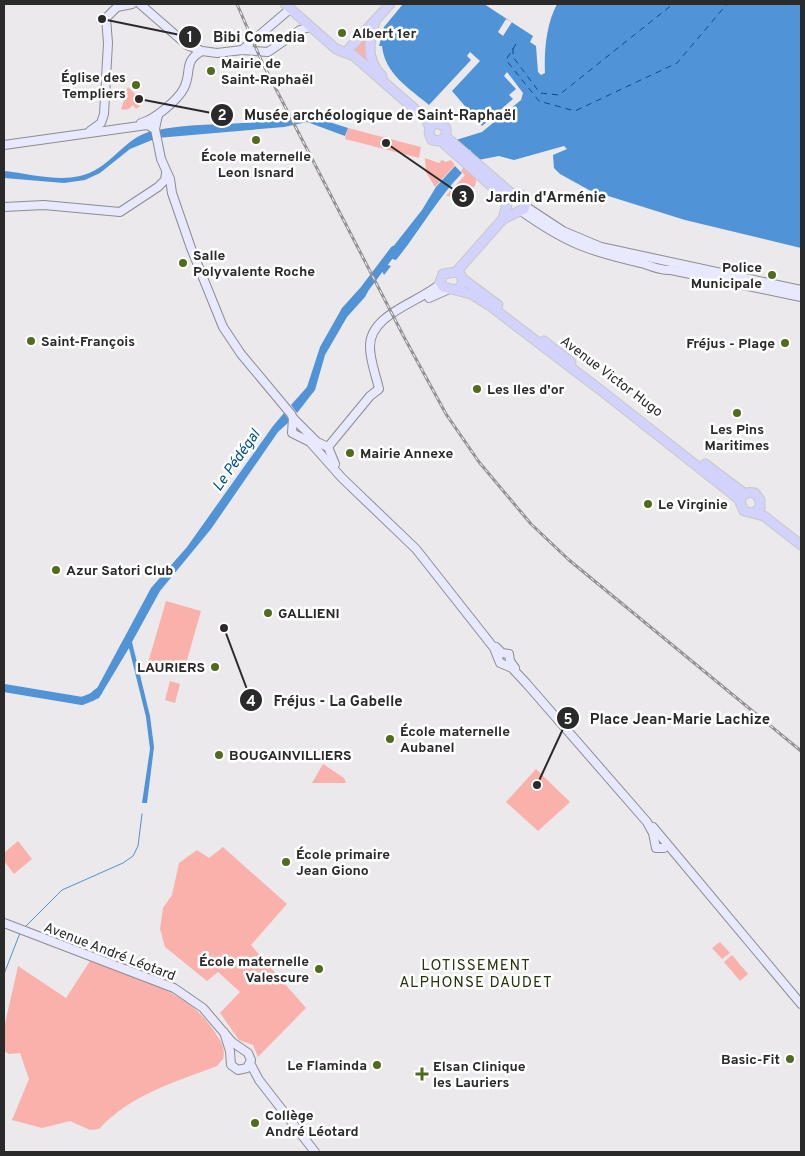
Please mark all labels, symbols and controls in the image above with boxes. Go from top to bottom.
callout: Bibi Comedia [178,22,315,52]
place label: Albert 1er [352,26,416,43]
marker: Albert 1er [336,27,348,39]
text: 1 [187,29,193,48]
text: Bibi Comedia [213,29,305,48]
place label: Mairie de Saint-Raphaël [221,56,313,89]
marker: Mairie de Saint-Raphaël [205,65,217,77]
place label: Église des Templiers [61,69,126,103]
marker: Église des Templiers [130,79,142,91]
callout: Musée archéologique de Saint-Raphaël [209,100,526,130]
text: 2 [217,107,227,126]
text: Musée archéologique de Saint-Raphaël [244,107,516,126]
marker: École maternelle Leon Isnard [250,134,262,146]
place label: École maternelle Leon Isnard [201,148,311,182]
callout: Jardin d'Arménie [451,181,616,211]
text: 3 [459,189,468,208]
text: Jardin d'Arménie [486,189,606,208]
place label: Salle Polyvalente Roche [193,248,315,281]
marker: Salle Polyvalente Roche [177,257,189,269]
place label: Police Municipale [691,260,762,293]
marker: Police Municipale [766,269,778,281]
street label: Avenue Victor Hugo [556,333,666,421]
place label: Saint-François [41,334,135,351]
marker: Saint-François [25,335,37,347]
place label: Fréjus - Plage [686,336,775,353]
marker: Fréjus - Plage [779,337,791,349]
place label: Les Iles d'or [487,382,565,399]
marker: Les Iles d'or [471,383,483,395]
marker: Les Pins Maritimes [731,407,743,419]
place label: Les Pins Maritimes [704,422,770,455]
water label: Le Pédégal [209,425,266,495]
place label: Mairie Annexe [360,446,454,463]
marker: Mairie Annexe [344,447,356,459]
place label: Le Virginie [658,497,728,514]
marker: Le Virginie [642,498,654,510]
place label: Azur Satori Club [66,563,173,580]
marker: Azur Satori Club [50,564,62,576]
place label: GALLIENI [278,606,340,623]
marker: GALLIENI [262,607,274,619]
place label: LAURIERS [137,660,205,677]
marker: LAURIERS [209,661,221,673]
callout: Fréjus - La Gabelle [239,685,413,715]
text: 4 [246,693,256,712]
text: Fréjus - La Gabelle [273,693,403,712]
callout: Place Jean-Marie Lachize [555,703,780,733]
text: 5 [563,711,573,730]
text: Place Jean-Marie Lachize [590,711,770,730]
place label: École maternelle Aubanel [400,723,510,757]
marker: École maternelle Aubanel [384,733,396,745]
place label: BOUGAINVILLIERS [229,748,352,765]
marker: BOUGAINVILLIERS [213,749,225,761]
place label: École primaire Jean Giono [296,846,390,880]
marker: École primaire Jean Giono [280,856,292,868]
street label: Avenue André Léotard [41,919,178,985]
place label: École maternelle Valescure [199,953,309,987]
district label: LOTISSEMENT ALPHONSE DAUDET [399,957,553,993]
marker: École maternelle Valescure [313,963,325,975]
place label: Basic-Fit [721,1052,780,1069]
marker: Basic-Fit [784,1053,796,1065]
place label: Le Flaminda [287,1058,367,1075]
marker: Le Flaminda [371,1059,383,1071]
place label: Elsan Clinique les Lauriers [433,1059,526,1092]
marker: Elsan Clinique les Lauriers [415,1067,429,1081]
place label: Collège André Léotard [265,1108,359,1141]
marker: Collège André Léotard [249,1117,261,1129]

